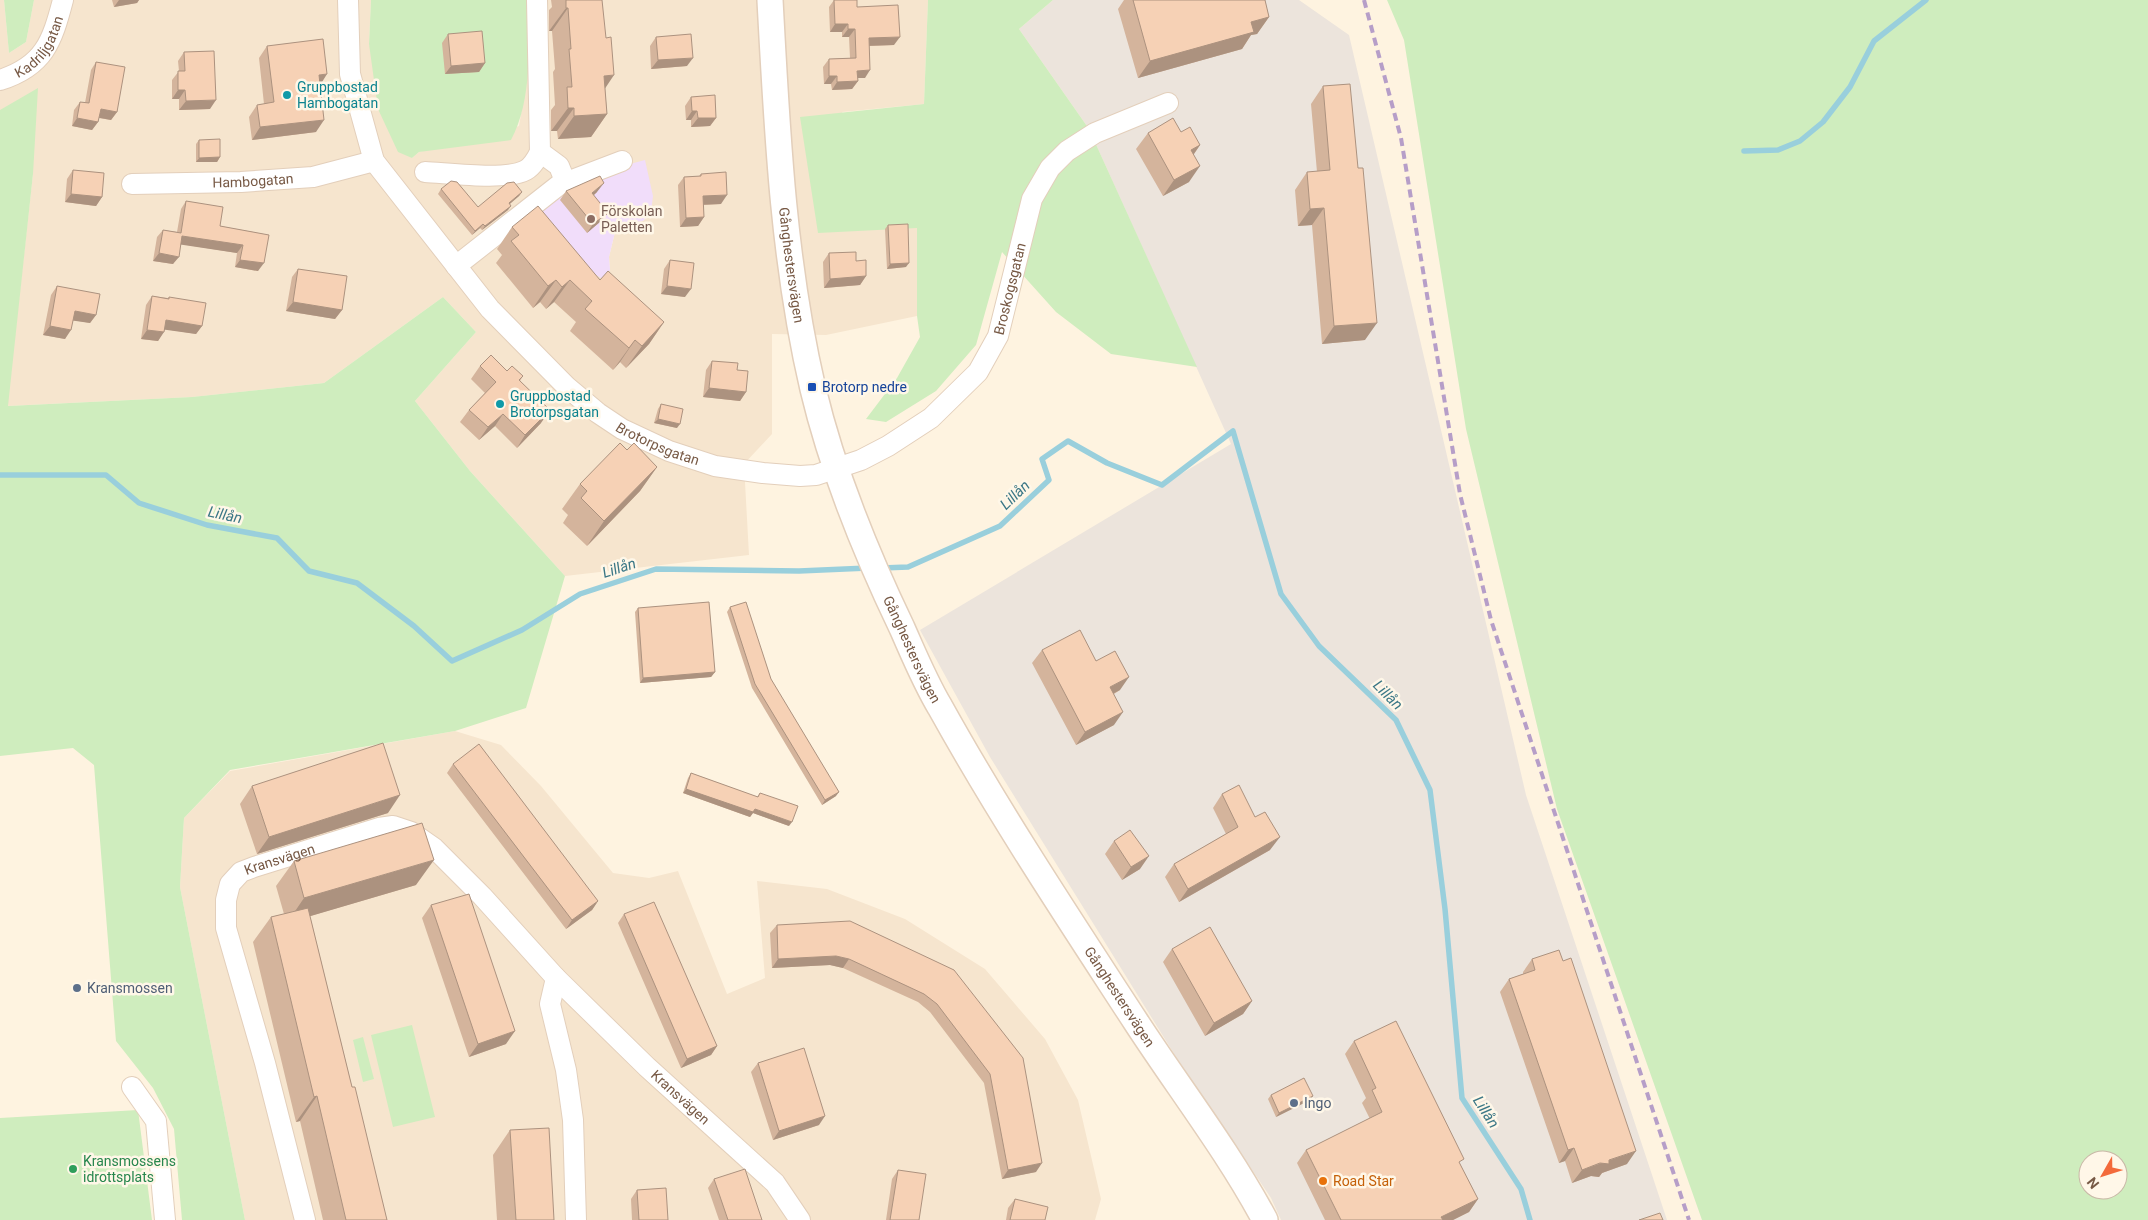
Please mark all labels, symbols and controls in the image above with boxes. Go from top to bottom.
street label: Kadriljgatan [12,14,66,81]
place label: Gruppbostad Hambogatan [297,79,378,111]
marker: Gruppbostad Hambogatan [281,89,293,101]
street label: Hambogatan [212,170,294,191]
place label: Förskolan Paletten [601,203,662,235]
street label: Gånghestersvägen [776,206,807,324]
marker: Förskolan Paletten [585,213,597,225]
street label: Broskogsgatan [991,241,1029,336]
place label: Brotorp nedre [822,379,907,395]
marker: Brotorp nedre [806,381,818,393]
place label: Gruppbostad Brotorpsgatan [510,388,599,420]
marker: Gruppbostad Brotorpsgatan [494,398,506,410]
street label: Brotorpsgatan [613,419,701,468]
water label: Lillån [996,477,1034,513]
water label: Lillån [206,503,244,527]
water label: Lillån [600,554,638,582]
street label: Gånghestersvägen [880,593,944,706]
water label: Lillån [1369,676,1407,714]
street label: Kransvägen [242,840,317,878]
street label: Gånghestersvägen [1081,944,1158,1050]
place label: Kransmossen [87,980,173,996]
marker: Kransmossen [71,982,83,994]
street label: Kransvägen [648,1067,713,1128]
water label: Lillån [1469,1093,1503,1131]
place label: Ingo [1304,1095,1331,1111]
marker: Ingo [1288,1097,1300,1109]
north arrow [2078,1150,2128,1200]
place label: Kransmossens idrottsplats [83,1153,176,1185]
marker: Kransmossens idrottsplats [67,1163,79,1175]
place label: Road Star [1333,1173,1394,1189]
text: N [2084,1174,2102,1192]
marker: Road Star [1317,1175,1329,1187]

